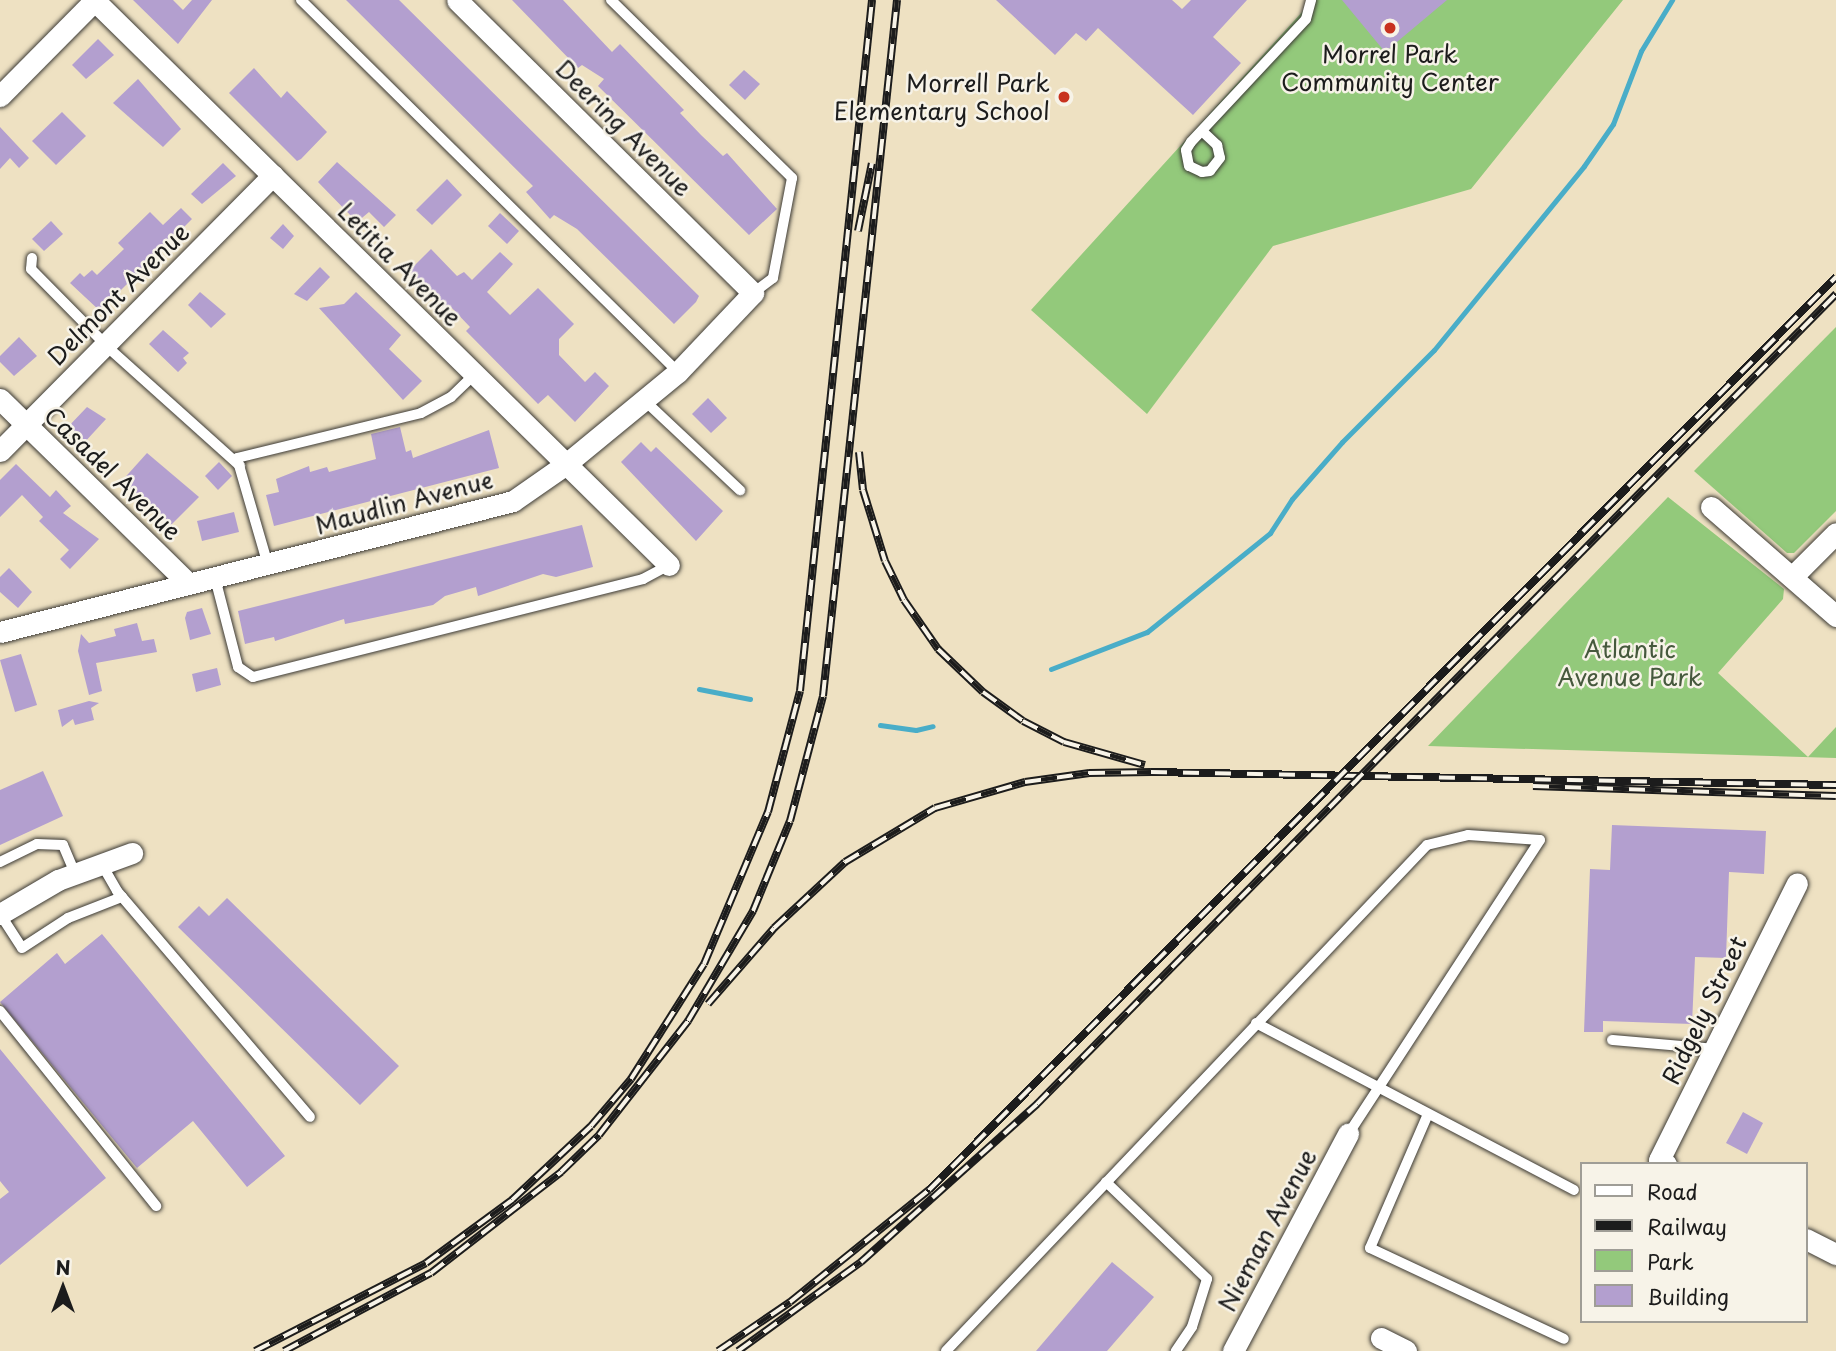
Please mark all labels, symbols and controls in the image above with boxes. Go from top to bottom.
marker: Morrel Park Community Center [1382,20,1398,36]
place label: Morrel Park Community Center [1280,40,1500,96]
street label: Deering Avenue [550,54,698,202]
place label: Morrell Park Elementary School [834,69,1050,125]
marker: Morrell Park Elementary School [1056,89,1072,105]
street label: Letitia Avenue [333,197,467,331]
street label: Delmont Avenue [42,218,194,370]
street label: Casadel Avenue [38,400,188,546]
street label: Maudlin Avenue [312,464,496,540]
park label: Atlantic Avenue Park [1558,635,1702,691]
street label: Ridgely Street [1656,931,1752,1089]
street label: Nieman Avenue [1212,1144,1322,1316]
legend [1580,1162,1808,1323]
text: Road [1647,1175,1698,1207]
text: Railway [1647,1210,1727,1242]
text: Park [1647,1245,1694,1277]
north arrow [28,1253,98,1323]
text: N [55,1253,71,1281]
text: Building [1647,1280,1729,1312]

